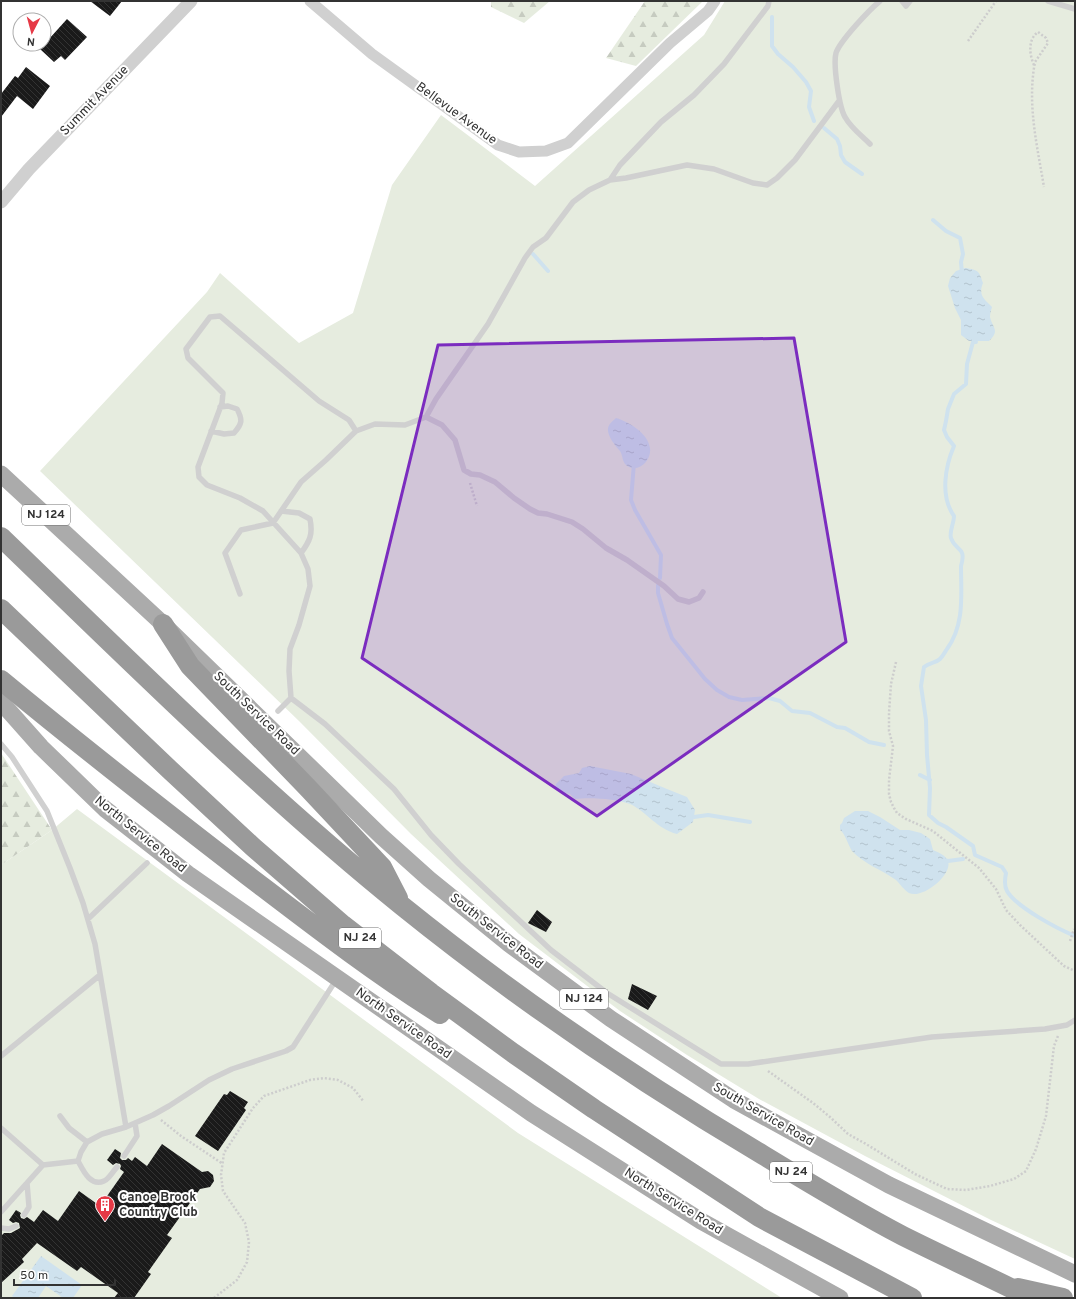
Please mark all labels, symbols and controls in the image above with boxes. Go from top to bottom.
north arrow [12,12,52,52]
text: N [26,34,36,48]
street label: Summit Avenue [57,62,133,140]
street label: Bellevue Avenue [412,79,500,149]
road number: NJ 124 [22,505,70,525]
street label: South Service Road [210,669,302,759]
street label: North Service Road [91,793,189,877]
street label: South Service Road [446,891,546,973]
road number: NJ 24 [339,928,381,948]
street label: North Service Road [352,985,454,1063]
road number: NJ 124 [560,989,608,1009]
street label: South Service Road [710,1080,816,1150]
road number: NJ 24 [770,1162,812,1182]
street label: North Service Road [621,1165,725,1239]
place label: Canoe Brook Country Club [119,1190,198,1221]
building icon: Canoe Brook Country Club [94,1194,116,1222]
scale bar [14,1261,115,1287]
text: 50 m [20,1268,48,1284]

